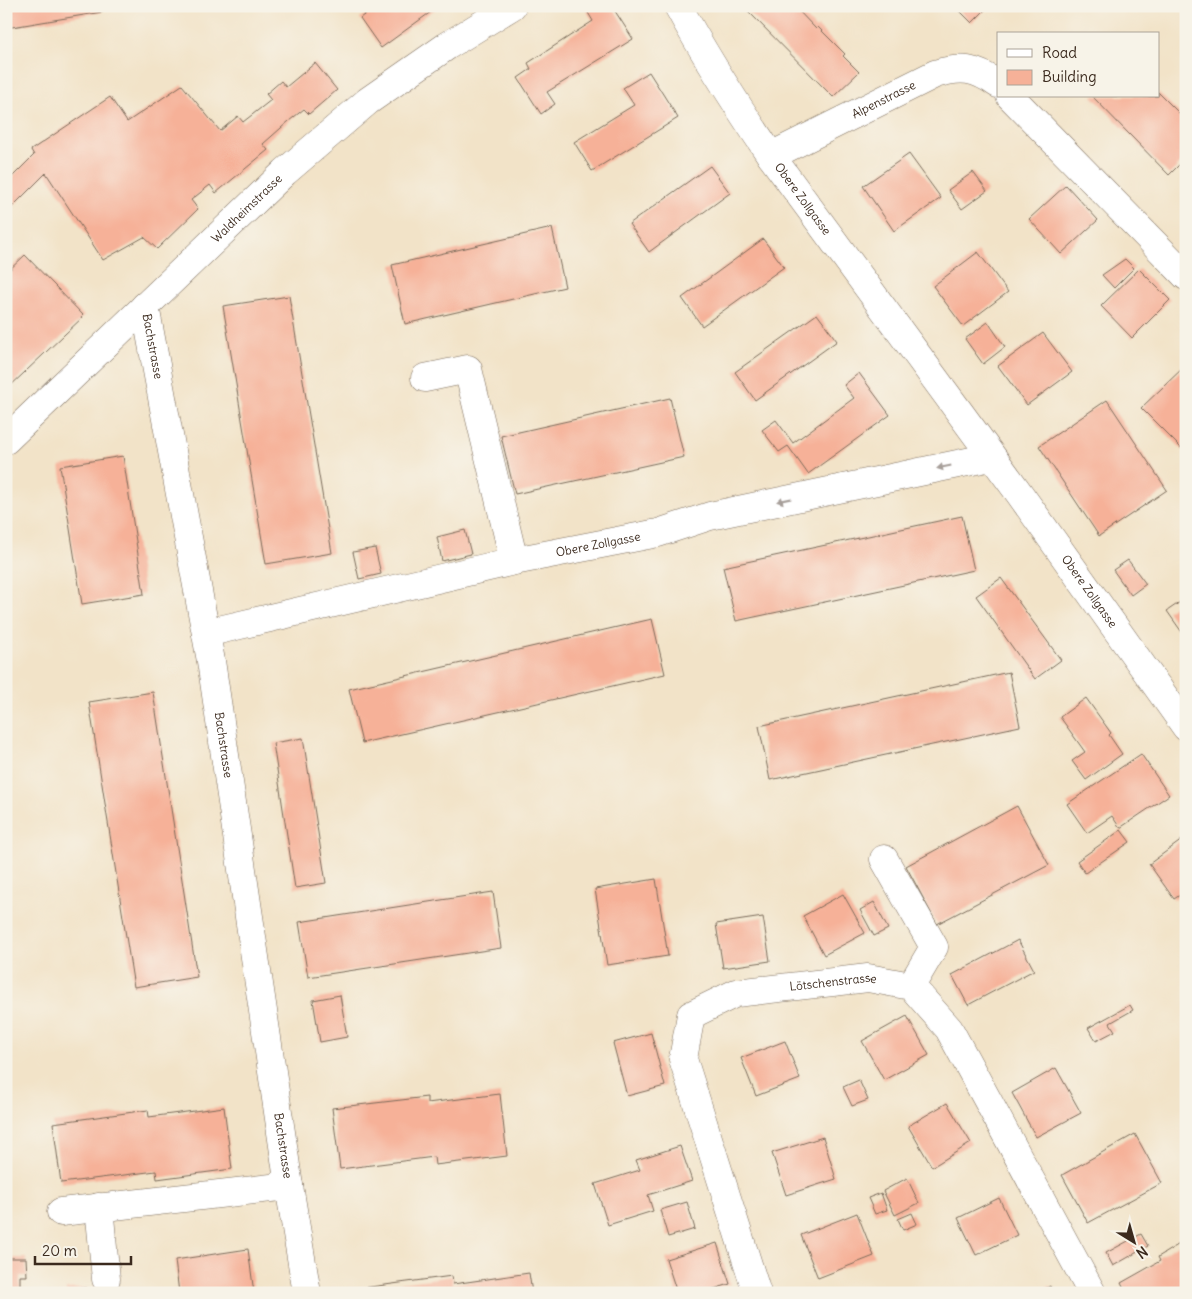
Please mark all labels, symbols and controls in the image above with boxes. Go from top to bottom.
legend [997,32,1160,98]
text: Road [1042,43,1077,62]
text: Building [1042,67,1097,86]
street label: Alpenstrasse [849,77,918,121]
street label: Obere Zollgasse [772,160,835,238]
street label: Waldheimstrasse [208,171,285,246]
street label: Bachstrasse [140,312,166,380]
one-way arrow [936,463,951,471]
one-way arrow [777,496,792,504]
street label: Obere Zollgasse [554,529,642,560]
street label: Obere Zollgasse [1059,552,1121,631]
street label: Bachstrasse [212,711,236,779]
street label: Lötschenstrasse [789,970,878,994]
street label: Bachstrasse [271,1112,296,1179]
north arrow [1110,1216,1160,1266]
scale bar [35,1234,131,1266]
text: 20 m [42,1241,77,1260]
text: N [1133,1242,1151,1262]

